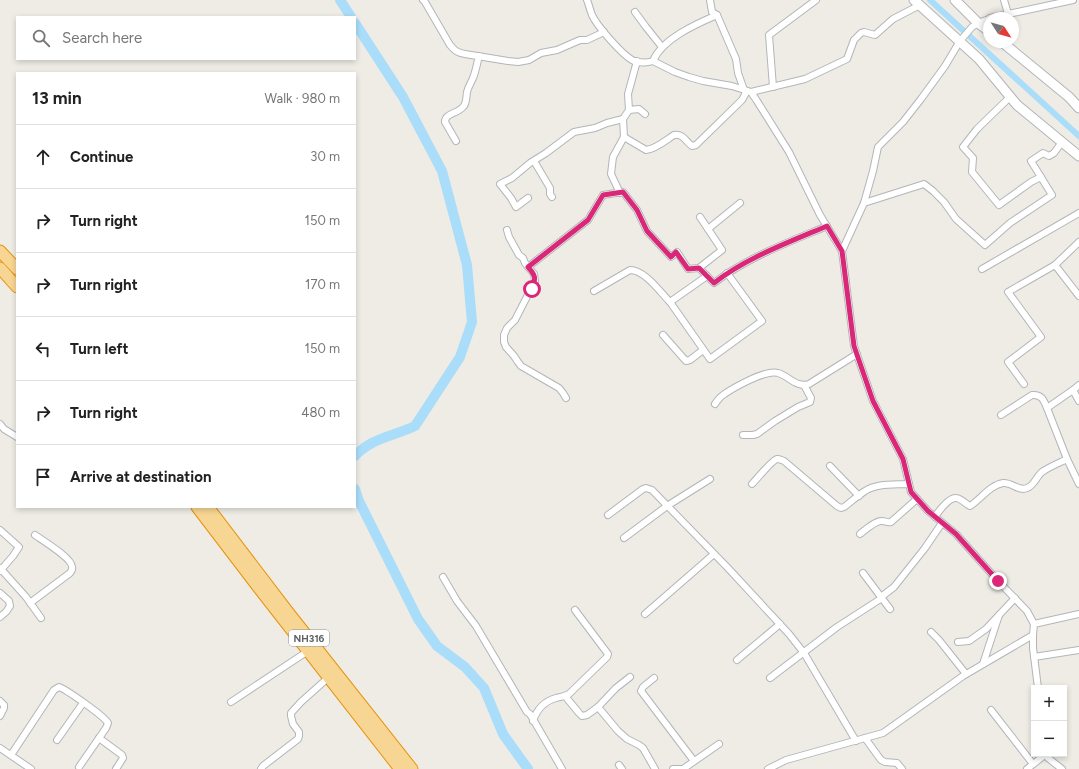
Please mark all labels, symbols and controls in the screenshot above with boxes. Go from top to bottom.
north arrow [983,12,1019,48]
search box [16,16,356,60]
icon: search [30,27,52,49]
text: Search here [62,29,142,47]
text: 13 min [32,88,82,108]
text: Walk · 980 m [265,91,340,106]
icon: ahead [32,146,54,168]
text: Continue [70,148,133,166]
text: 30 m [310,149,340,164]
icon: right [32,210,54,232]
text: Turn right [70,212,138,230]
text: 150 m [305,213,340,228]
icon: right [32,274,54,296]
text: Turn right [70,276,138,294]
text: 170 m [305,277,340,292]
route start [523,280,541,298]
icon: left [32,338,54,360]
text: Turn left [70,340,128,358]
text: 150 m [305,341,340,356]
icon: right [32,402,54,424]
text: Turn right [70,404,138,422]
text: 480 m [301,405,340,420]
icon: arrive [32,466,54,488]
text: Arrive at destination [70,468,211,486]
route end [989,572,1007,590]
road number: NH316 [289,630,329,646]
map controls [1031,685,1067,757]
button: + [1031,685,1067,721]
button: − [1031,721,1067,757]

